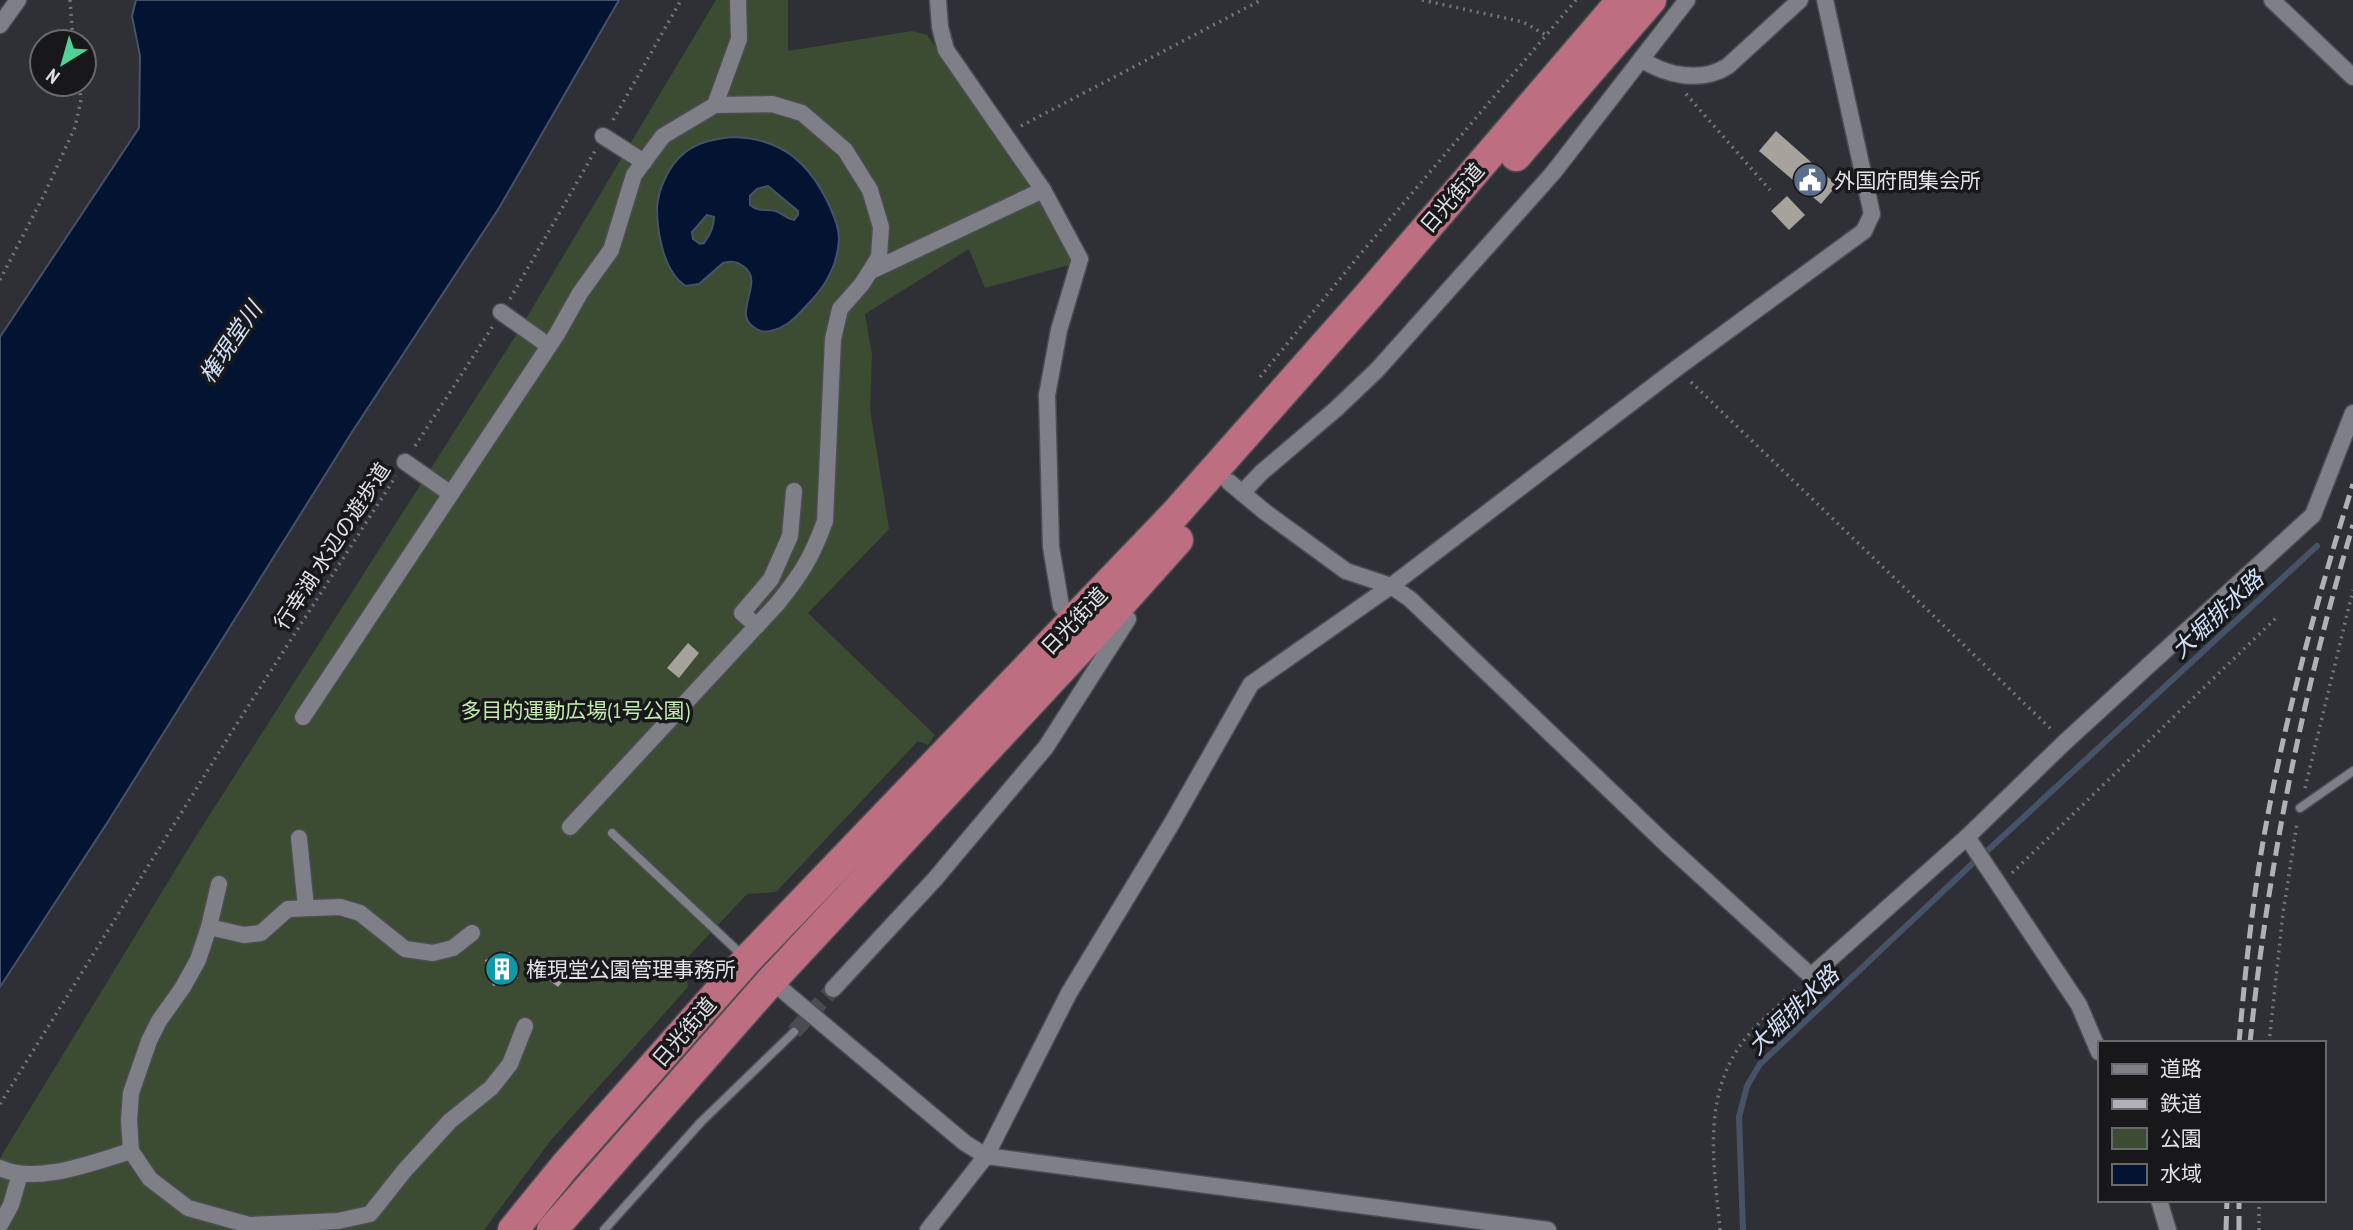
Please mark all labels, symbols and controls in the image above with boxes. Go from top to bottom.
north arrow [28,28,98,98]
text: N [41,64,64,89]
street label: 日光街道 [1414,157,1490,239]
public building icon: 外国府間集会所 [1791,161,1829,199]
place label: 外国府間集会所 [1834,167,1981,194]
water label: 権現堂川 [192,293,269,388]
street label: 行幸湖 水辺の遊歩道 [268,458,396,634]
water label: 大堀排水路 [2165,563,2270,664]
street label: 日光街道 [1035,581,1113,661]
park label: 多目的運動広場(1号公園) [460,697,690,724]
building icon: 権現堂公園管理事務所 [483,950,521,988]
place label: 権現堂公園管理事務所 [526,956,736,983]
water label: 大堀排水路 [1742,958,1846,1060]
street label: 日光街道 [646,991,722,1073]
legend [2098,1041,2325,1202]
text: 道路 [2160,1055,2202,1082]
text: 鉄道 [2160,1090,2202,1117]
text: 公園 [2160,1125,2202,1152]
text: 水域 [2160,1160,2202,1187]

